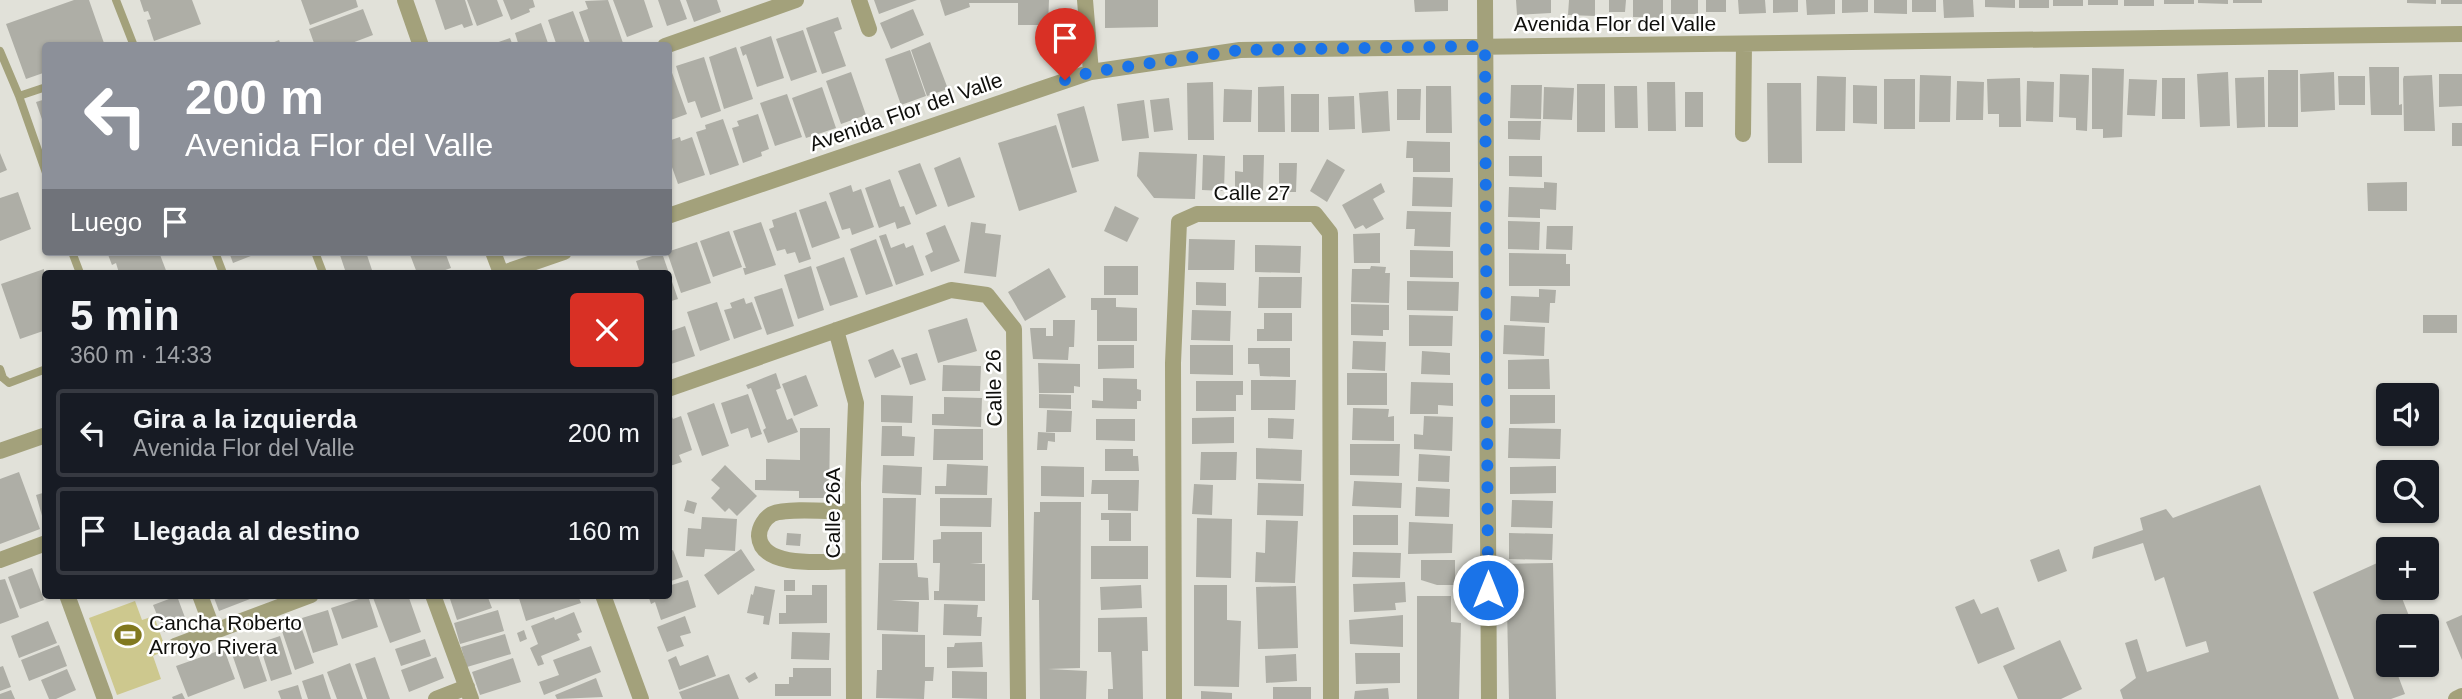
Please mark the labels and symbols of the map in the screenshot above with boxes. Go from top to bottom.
pin [1035,8,1095,80]
street label: Avenida Flor del Valle [1514,12,1716,35]
street label: Avenida Flor del Valle [806,68,1005,155]
street label: Calle 27 [1213,181,1291,204]
street label: Calle 26 [981,349,1006,427]
street label: Calle 26A [821,467,844,559]
position arrow [1451,553,1525,627]
place label: Cancha Roberto Arroyo Rivera [149,611,302,658]
sports icon: Cancha Roberto Arroyo Rivera [113,620,143,650]

